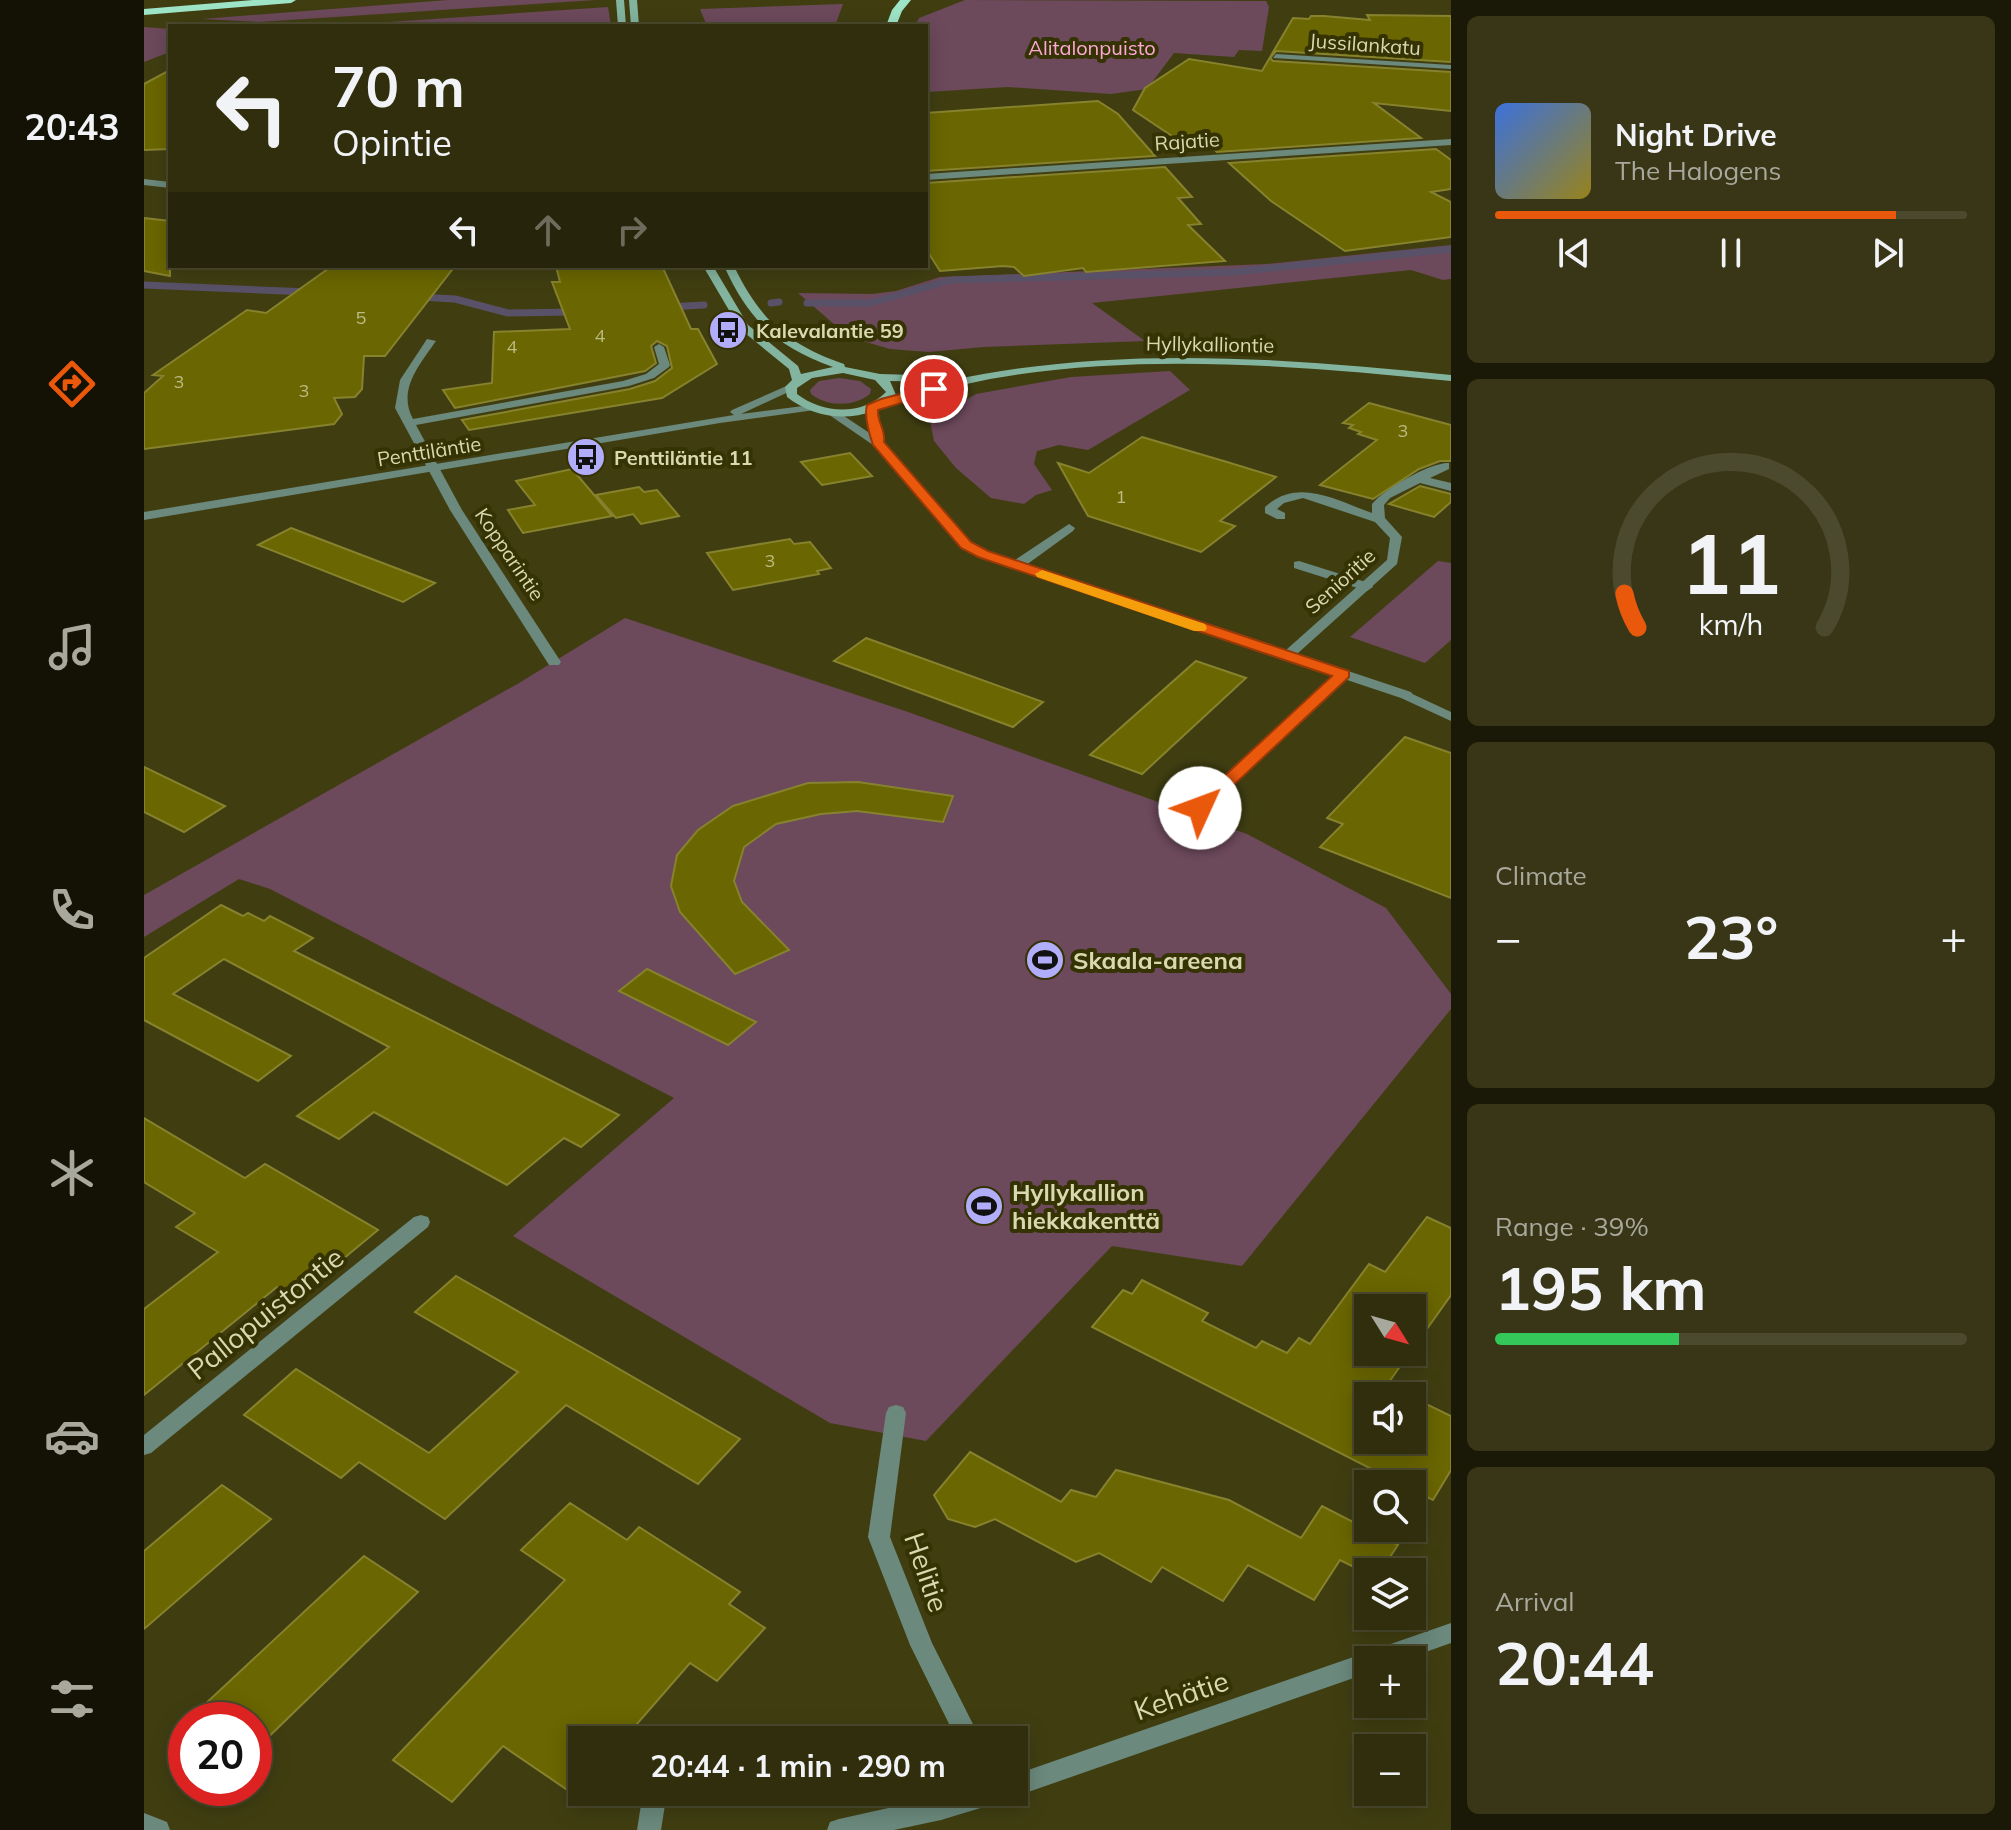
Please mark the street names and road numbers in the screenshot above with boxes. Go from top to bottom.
street label: Jussilankatu [1308,28,1422,60]
street label: Rajatie [1154,126,1220,156]
street label: Hyllykalliontie [1146,330,1274,358]
street label: Penttiläntie [375,430,483,472]
street label: Kopparintie [470,503,550,605]
street label: Senioritie [1300,543,1380,619]
street label: Pallopuistontie [180,1239,350,1387]
street label: Helitie [897,1528,957,1616]
street label: Kehätie [1129,1663,1233,1727]

